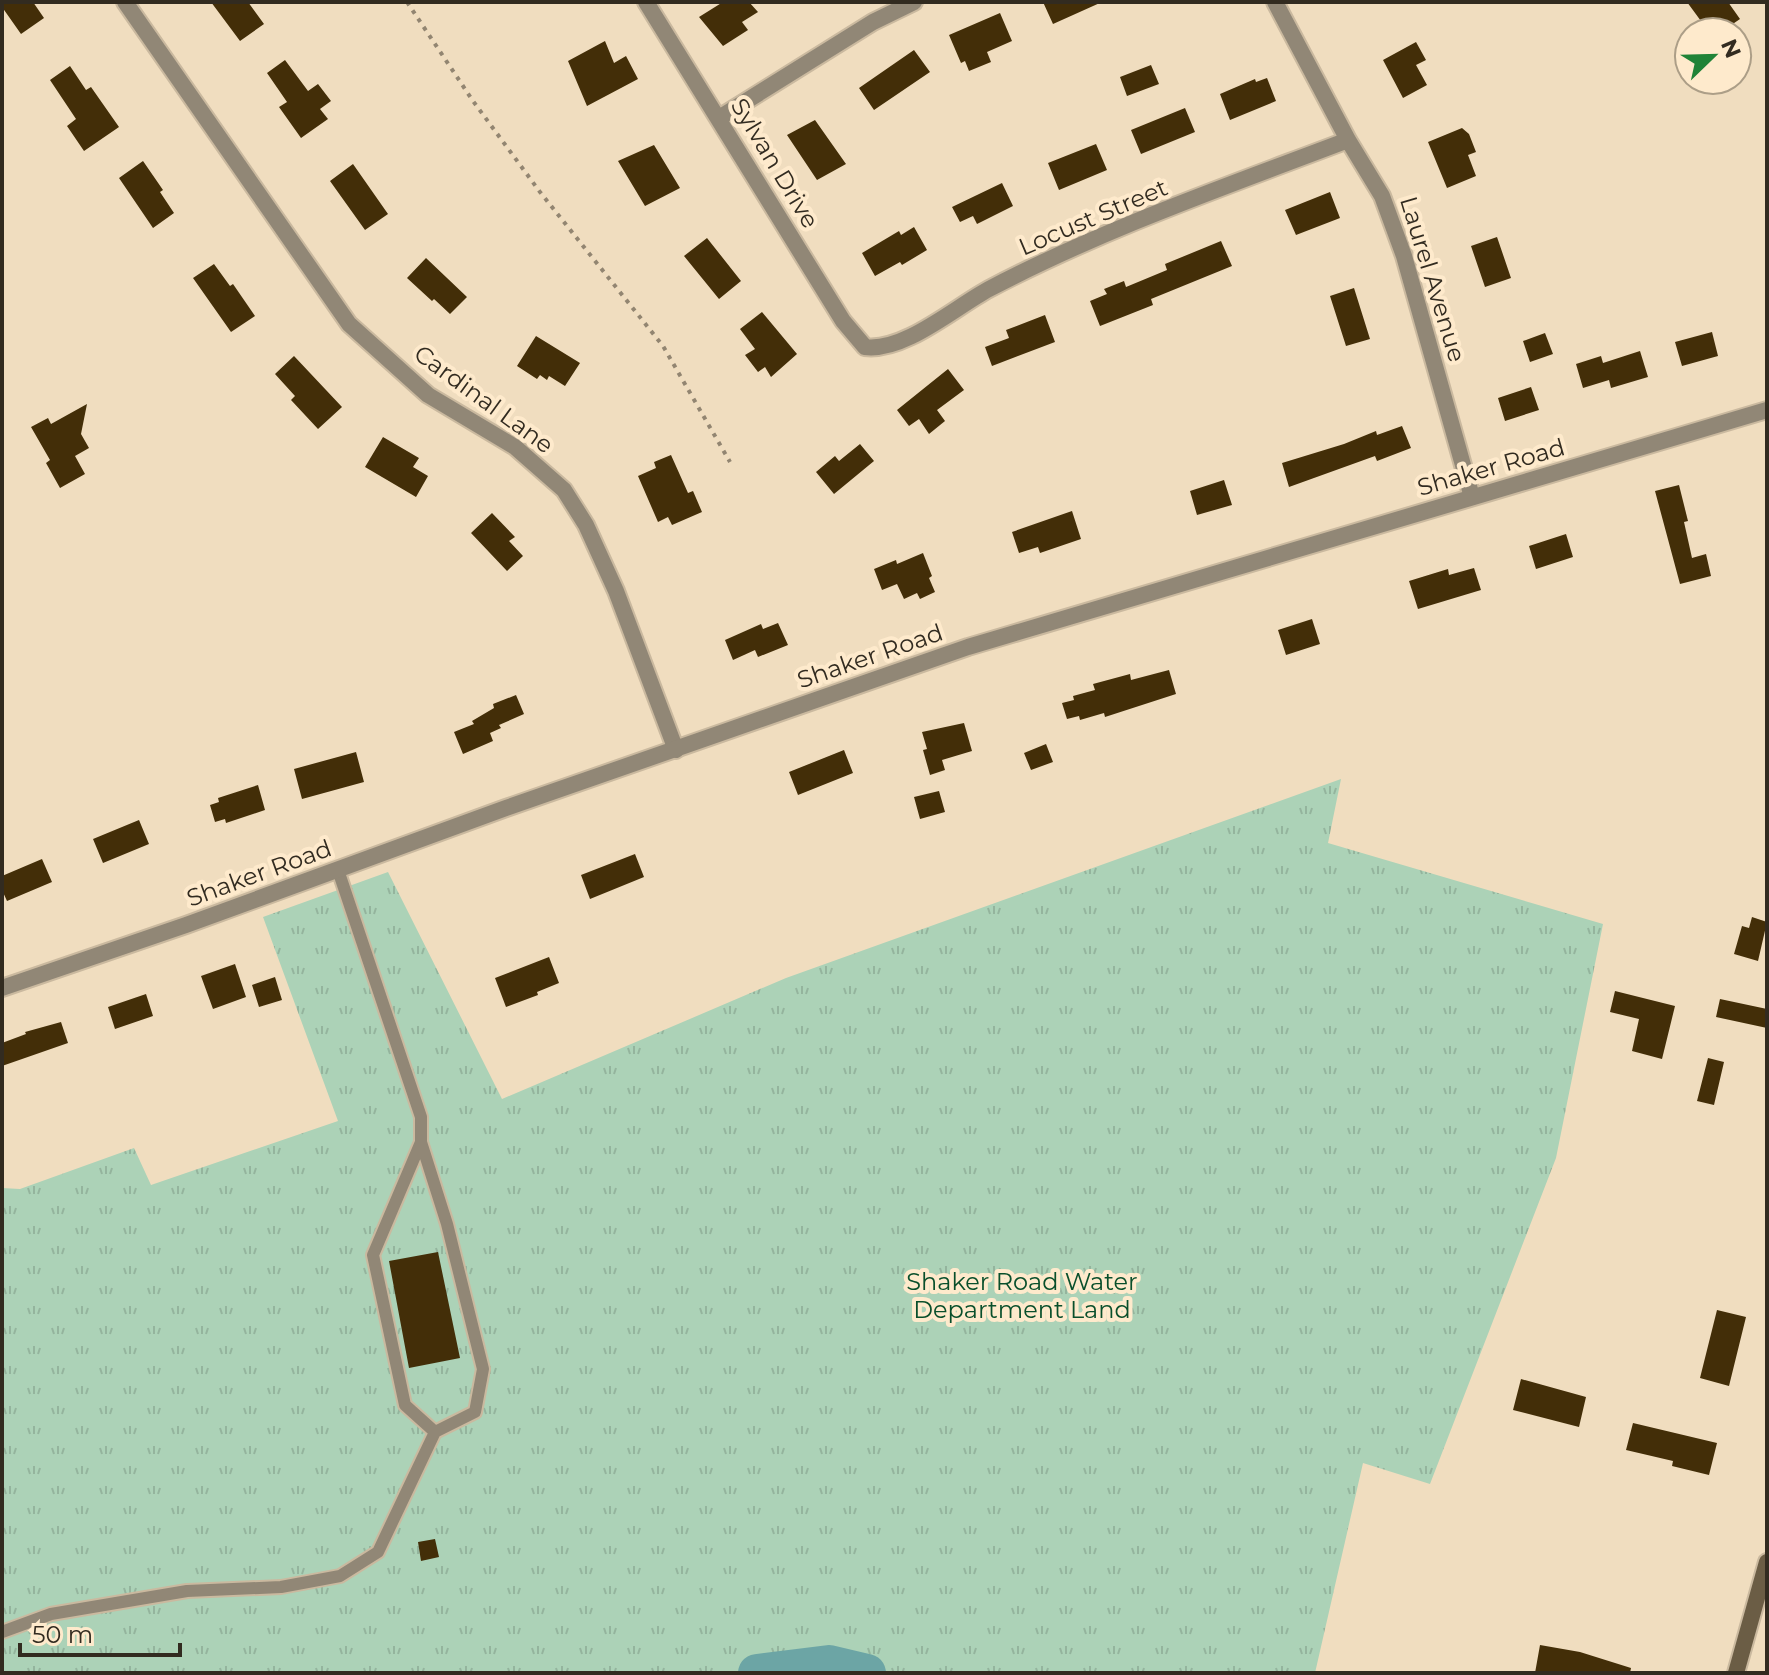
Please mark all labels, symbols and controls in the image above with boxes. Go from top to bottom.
north arrow [1673,16,1753,96]
text: N [1715,35,1747,62]
street label: Sylvan Drive [725,93,825,233]
street label: Locust Street [1014,173,1172,261]
street label: Laurel Avenue [1394,193,1472,365]
street label: Cardinal Lane [409,339,559,459]
street label: Shaker Road [1414,432,1568,502]
street label: Shaker Road [793,618,947,694]
street label: Shaker Road [183,833,335,913]
park label: Shaker Road Water Department Land [906,1267,1138,1324]
scale bar [20,1607,180,1657]
text: 50 m [32,1620,93,1649]

